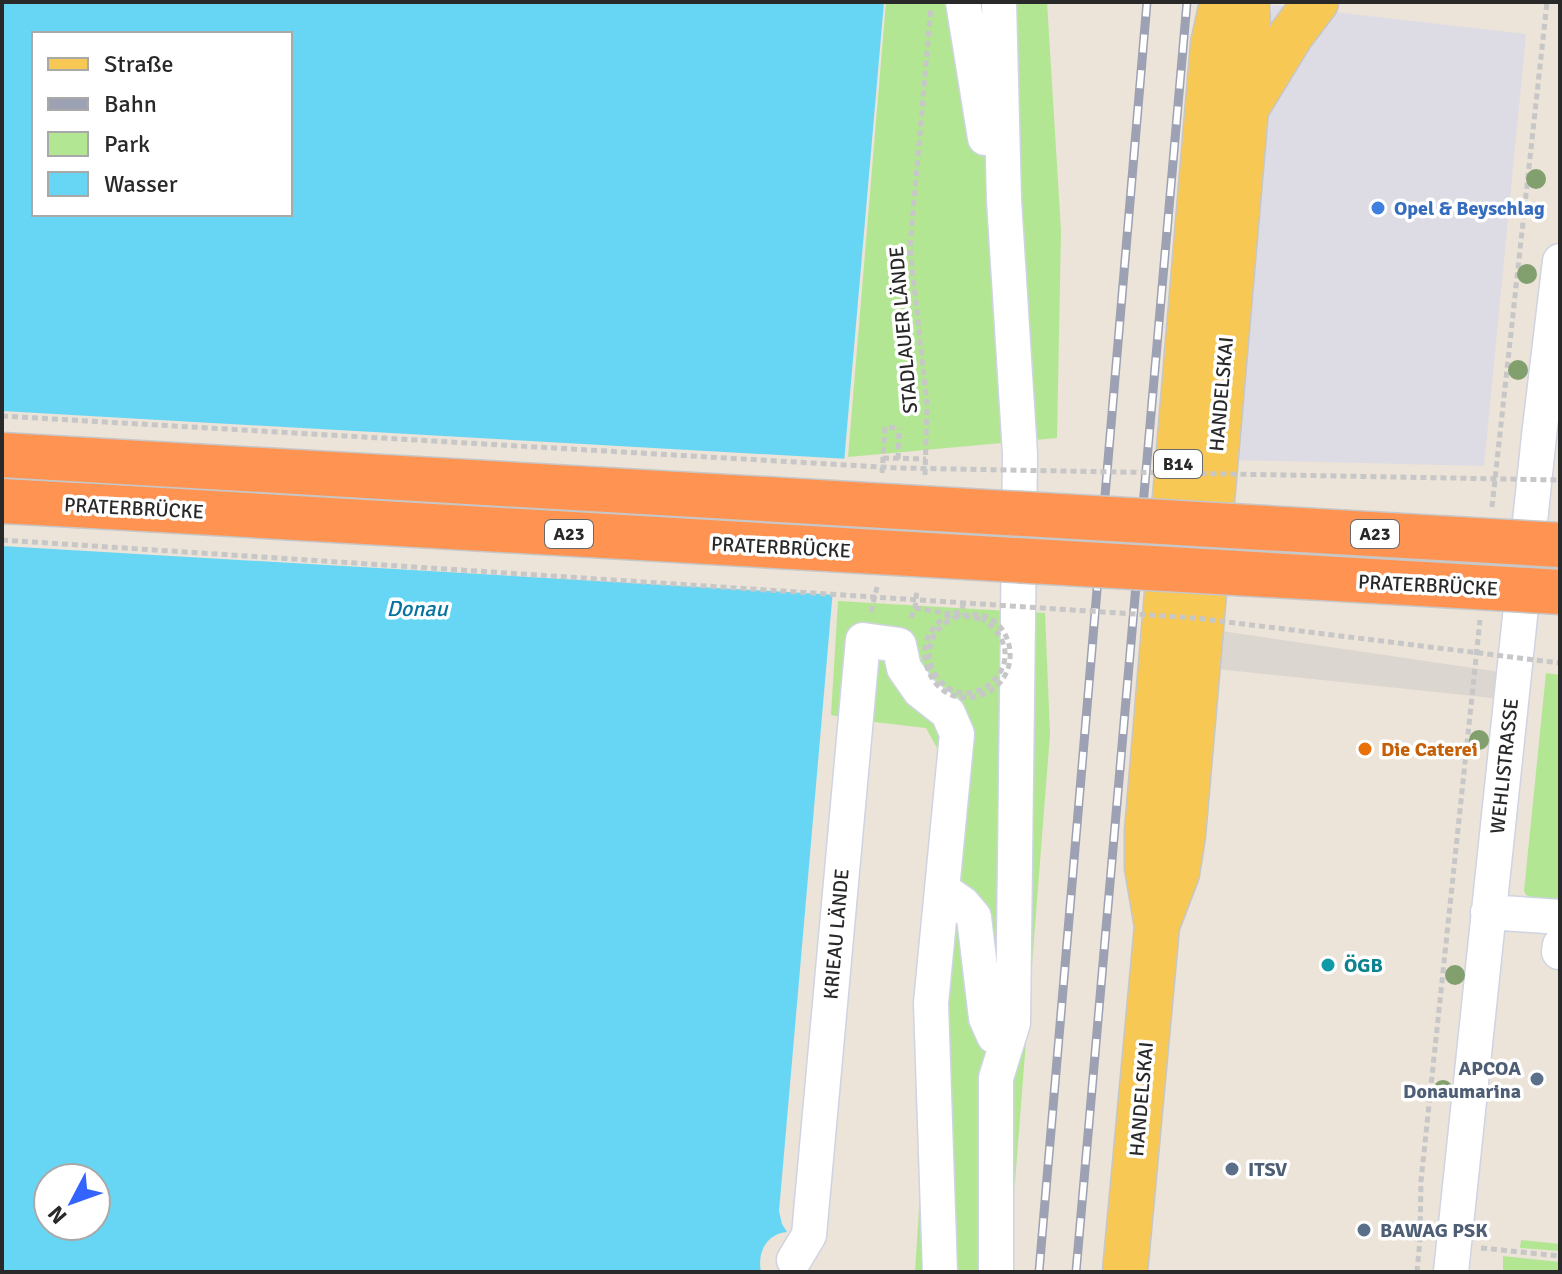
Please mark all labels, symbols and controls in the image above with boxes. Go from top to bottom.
legend [32,32,292,216]
text: Straße [104,49,174,79]
text: Bahn [104,89,157,119]
text: Park [104,129,150,159]
text: Wasser [104,169,178,199]
place label: Opel & Beyschlag [1394,196,1545,221]
marker: Opel & Beyschlag [1369,199,1387,217]
street label: STADLAUER LÄNDE [884,245,923,415]
street label: HANDELSKAI [1204,336,1239,452]
road number: B14 [1154,450,1202,478]
street label: PRATERBRÜCKE [63,492,204,525]
road number: A23 [545,520,593,548]
road number: A23 [1351,520,1399,548]
street label: PRATERBRÜCKE [710,531,851,564]
street label: PRATERBRÜCKE [1357,569,1498,602]
water label: Donau [387,595,449,622]
street label: WEHLISTRASSE [1485,697,1524,835]
place label: Die Caterei [1381,737,1478,762]
marker: Die Caterei [1356,740,1374,758]
street label: KRIEAU LÄNDE [818,868,855,1000]
place label: ÖGB [1344,953,1383,978]
marker: ÖGB [1319,956,1337,974]
street label: HANDELSKAI [1124,1041,1159,1157]
place label: APCOA Donaumarina [1403,1056,1521,1104]
marker: APCOA Donaumarina [1528,1070,1546,1088]
place label: ITSV [1248,1157,1287,1182]
marker: ITSV [1223,1160,1241,1178]
north arrow [32,1162,112,1242]
text: N [42,1200,72,1229]
place label: BAWAG PSK [1380,1218,1488,1243]
marker: BAWAG PSK [1355,1221,1373,1239]

